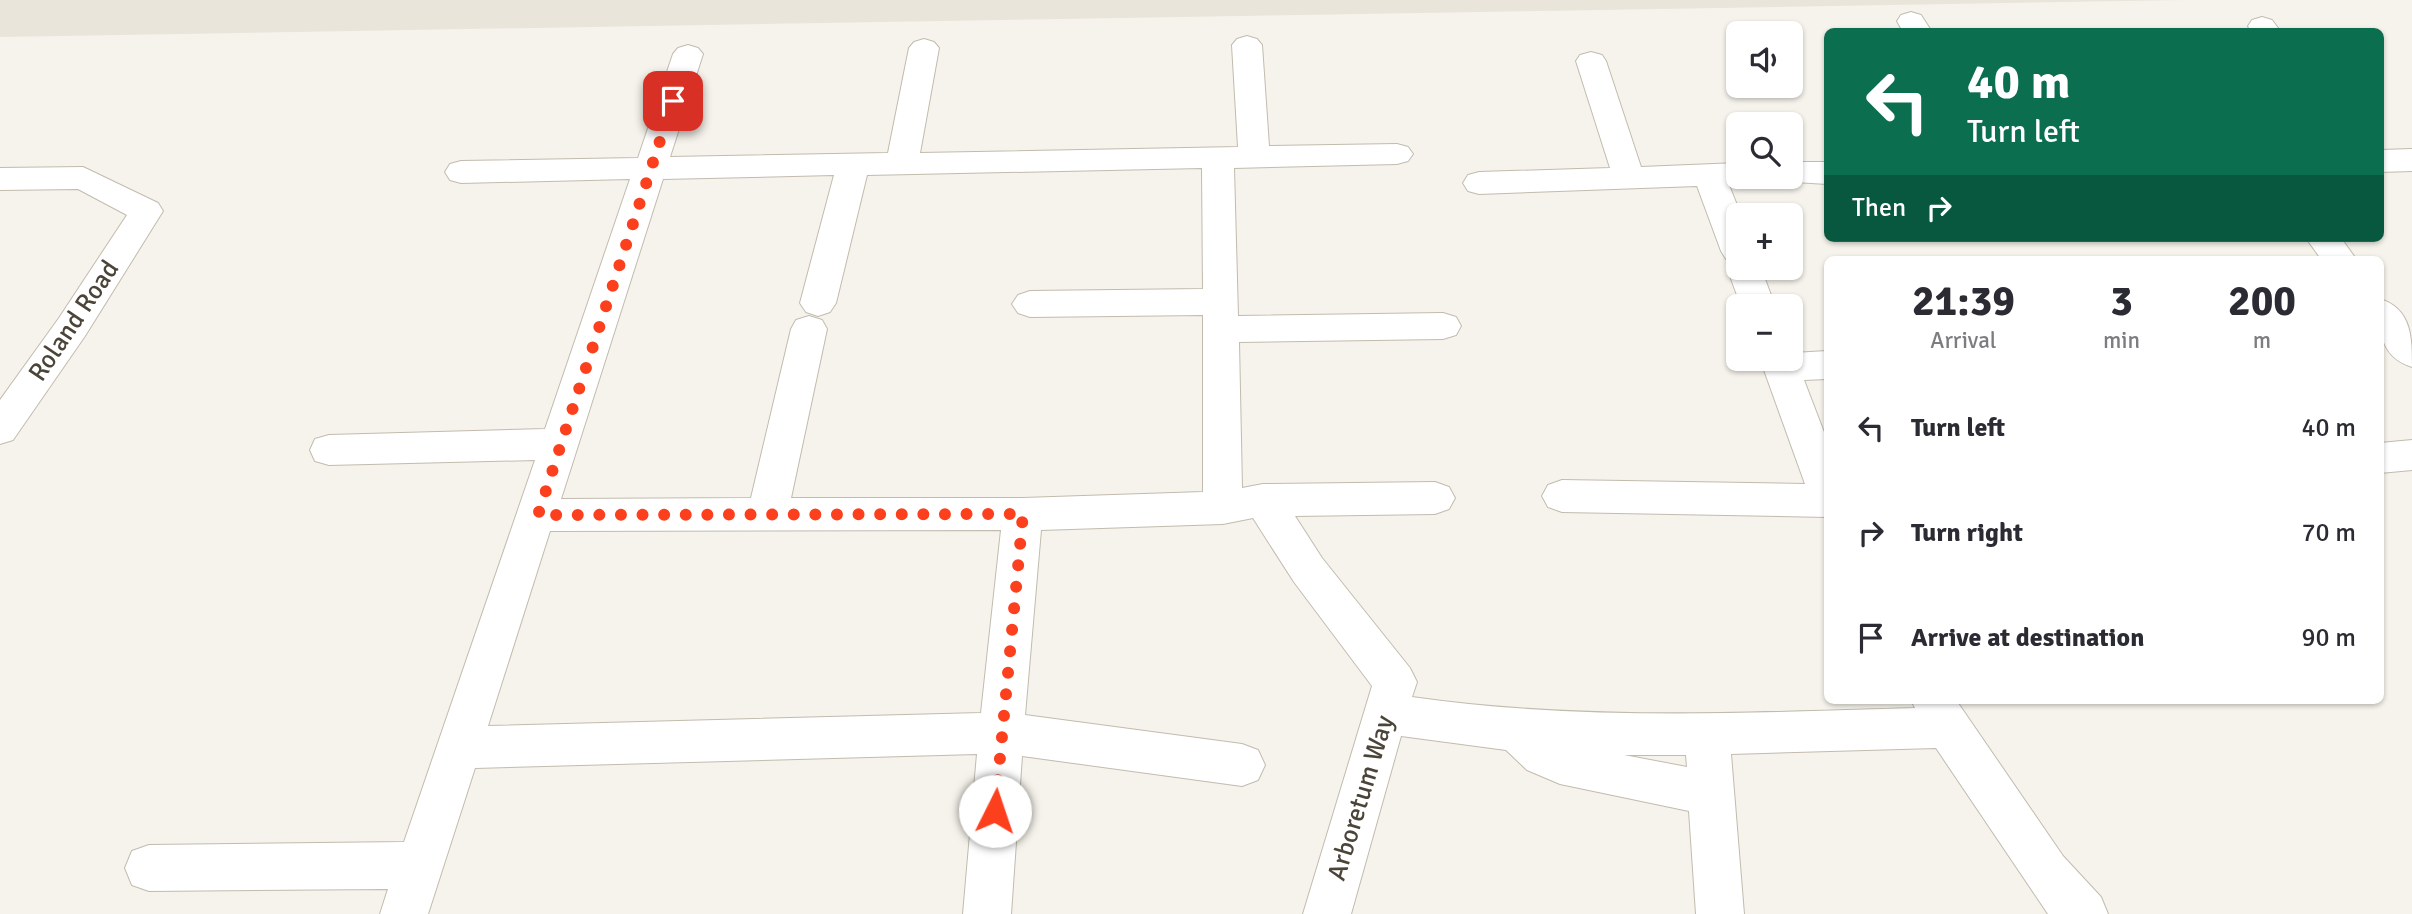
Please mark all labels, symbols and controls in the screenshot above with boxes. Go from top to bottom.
map controls [1726,21,1803,371]
button: sound [1726,21,1803,98]
text: 40 m [1967,52,2070,112]
icon: left [1852,56,1943,147]
pin [643,71,703,131]
icon: arrive [654,82,692,120]
button: search [1726,112,1803,189]
text: Turn left [1967,112,2080,151]
icon: right [1920,189,1958,227]
text: Then [1852,192,1906,224]
button: + [1726,203,1803,280]
street label: Roland Road [22,254,126,388]
text: 21:39 [1912,276,2015,327]
text: 3 [2110,276,2133,327]
text: 200 [2228,276,2296,327]
button: − [1726,294,1803,371]
text: Arrival [1930,326,1997,355]
text: min [2103,326,2140,355]
text: m [2253,326,2271,355]
icon: left [1852,409,1890,447]
text: Turn left [1911,412,2005,444]
text: 40 m [2301,412,2356,444]
icon: right [1852,514,1890,552]
text: Turn right [1911,517,2023,549]
text: 70 m [2301,517,2356,549]
icon: arrive [1852,619,1890,657]
text: Arrive at destination [1911,622,2144,654]
text: 90 m [2301,622,2356,654]
street label: Arboretum Way [1321,712,1401,884]
position arrow [958,774,1032,848]

